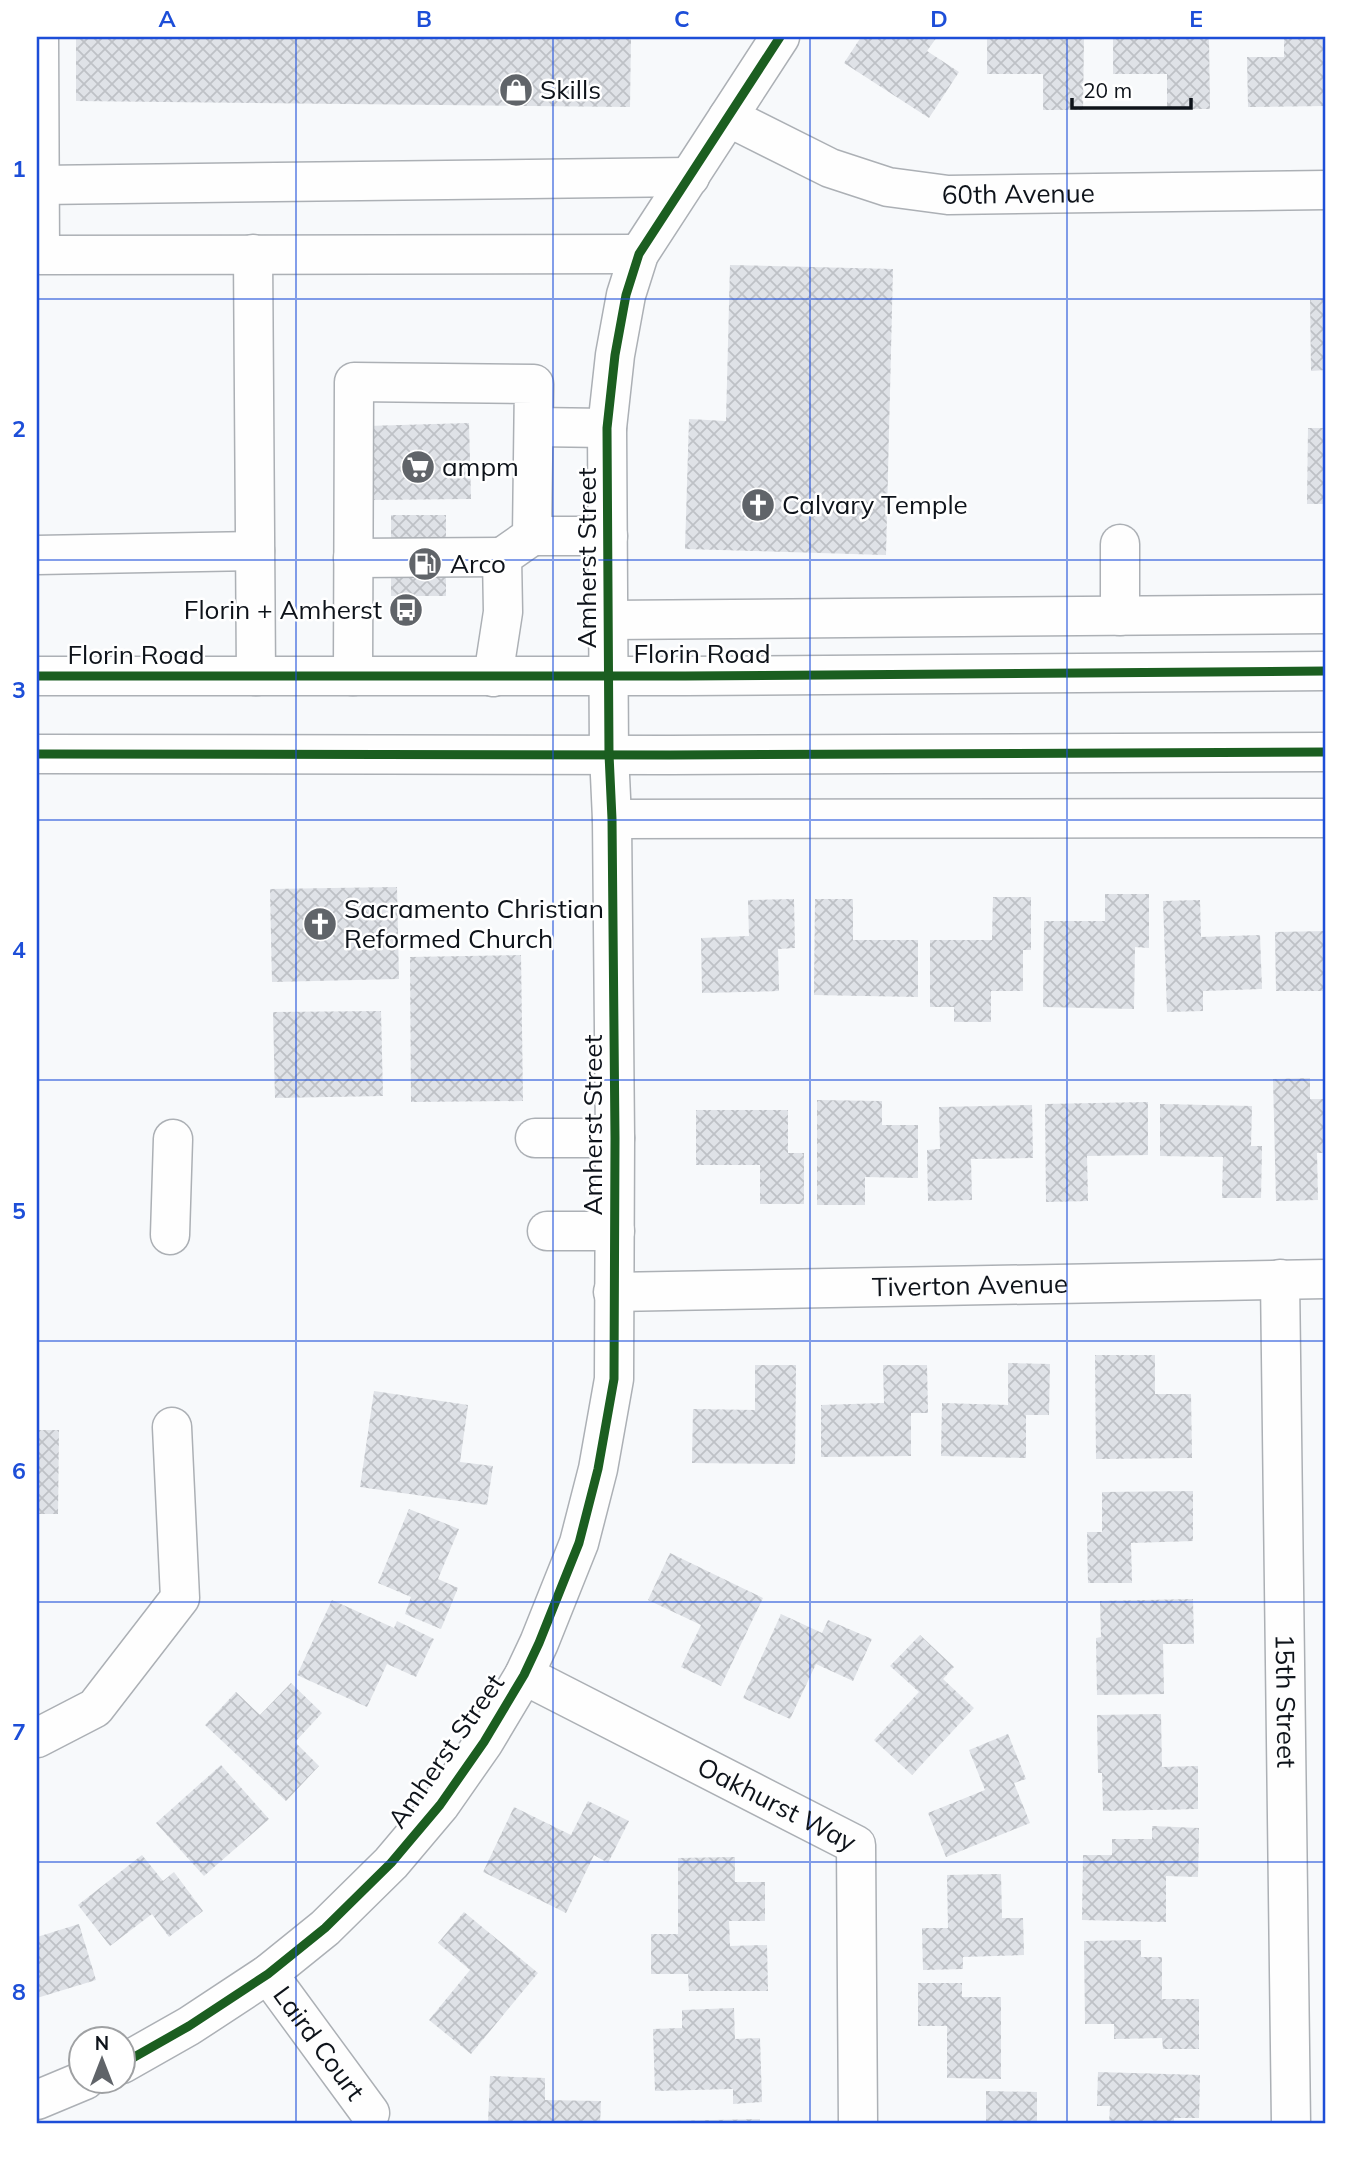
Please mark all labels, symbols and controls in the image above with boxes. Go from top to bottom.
text: A [158,4,176,33]
text: B [416,4,432,33]
text: C [674,4,690,33]
text: D [930,4,948,33]
text: E [1189,4,1203,33]
scale bar [1072,66,1192,110]
shop icon: Skills [497,71,535,109]
place label: Skills [540,73,601,106]
text: 20 m [1083,77,1132,103]
text: 1 [12,154,26,183]
street label: 60th Avenue [942,176,1095,211]
text: 2 [12,414,26,443]
supermarket icon: ampm [399,448,437,486]
place label: ampm [442,450,519,483]
street label: Amherst Street [570,467,603,649]
church icon: Calvary Temple [739,486,777,524]
place label: Calvary Temple [782,488,968,521]
fuel station icon: Arco [406,545,444,583]
place label: Arco [450,547,506,580]
bus stop icon: Florin + Amherst [387,591,425,629]
place label: Florin + Amherst [184,593,382,626]
street label: Florin Road [633,637,771,670]
street label: Florin Road [67,638,205,671]
text: 3 [12,675,26,704]
place label: Sacramento Christian Reformed Church [344,892,604,955]
church icon: Sacramento Christian Reformed Church [301,905,339,943]
text: 4 [12,935,26,964]
street label: Amherst Street [576,1034,609,1216]
text: 5 [12,1196,26,1225]
street label: Tiverton Avenue [871,1267,1068,1303]
text: 6 [12,1456,26,1485]
street label: 15th Street [1269,1634,1303,1768]
street label: Amherst Street [380,1667,511,1834]
text: 7 [12,1717,26,1746]
street label: Oakhurst Way [692,1750,862,1858]
text: 8 [12,1977,26,2006]
street label: Laird Court [266,1979,372,2107]
north arrow [66,2024,136,2094]
text: N [95,2031,109,2055]

